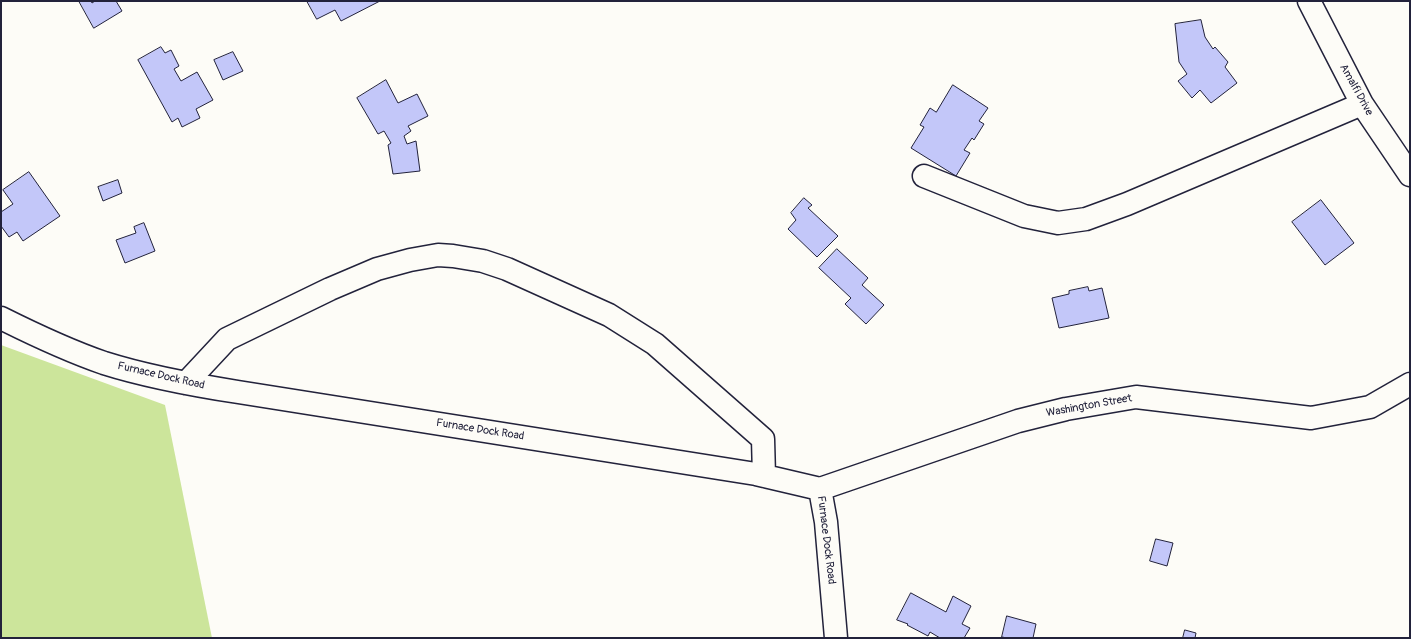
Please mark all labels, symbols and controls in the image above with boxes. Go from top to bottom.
street label: Amalfi Drive [1336,62,1376,118]
street label: Furnace Dock Road [116,360,206,392]
street label: Washington Street [1045,392,1133,420]
street label: Furnace Dock Road [435,417,525,443]
street label: Furnace Dock Road [814,495,838,585]

